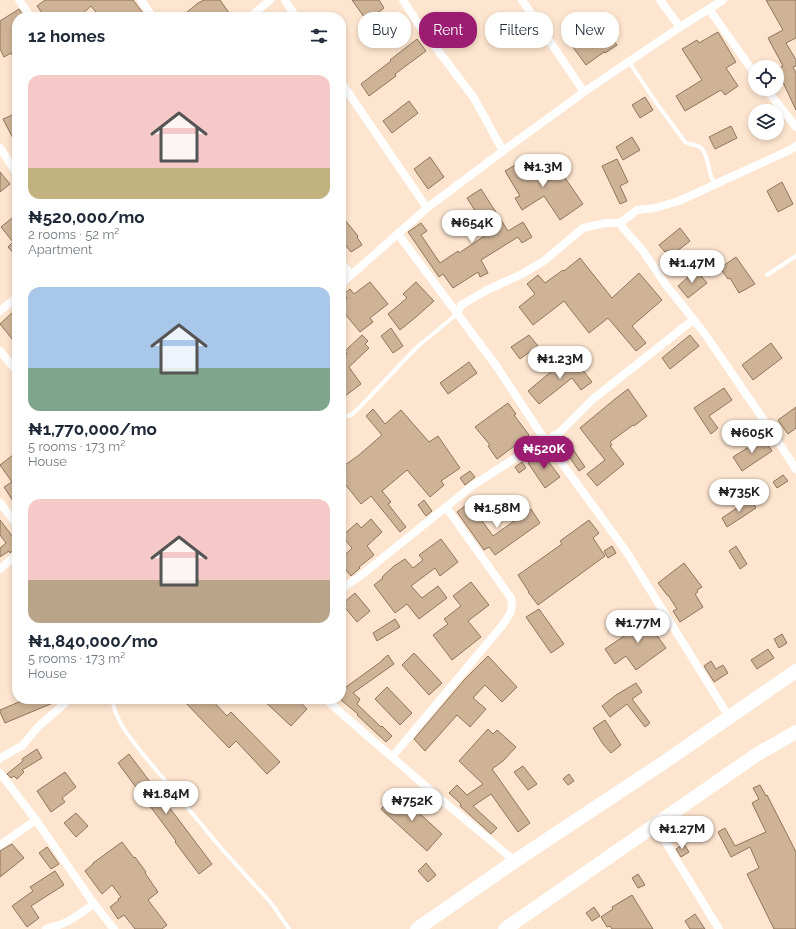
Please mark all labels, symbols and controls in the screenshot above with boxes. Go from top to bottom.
chip: Buy [358,12,411,48]
chip: Rent [419,12,477,48]
chip: Filters [485,12,553,48]
chip: New [561,12,619,48]
icon: filters [308,25,330,47]
text: 12 homes [28,26,105,46]
map controls [748,60,784,140]
button: locate [748,60,784,96]
icon: home [143,101,215,173]
button: layers [748,104,784,140]
pin: ₦1.3M [515,154,571,188]
text: ₦1.3M [523,159,563,174]
text: ₦520,000/mo [28,207,145,227]
pin: ₦654K [444,210,500,244]
text: ₦654K [451,215,493,230]
text: 2 rooms · 52 m² [28,227,119,242]
text: Apartment [28,242,92,257]
pin: ₦1.47M [659,250,725,284]
text: ₦1.47M [669,255,715,270]
icon: home [143,313,215,385]
pin: ₦1.23M [527,346,593,380]
text: ₦1.23M [537,351,583,366]
text: ₦1,770,000/mo [28,419,157,439]
pin: ₦605K [724,420,780,454]
text: ₦605K [731,425,773,440]
pin: ₦520K [516,436,572,470]
text: 5 rooms · 173 m² [28,439,125,454]
text: ₦520K [523,441,565,456]
text: House [28,454,67,469]
pin: ₦735K [711,479,767,513]
text: ₦735K [718,484,760,499]
pin: ₦1.58M [464,495,530,529]
text: ₦1.58M [474,500,520,515]
icon: home [143,525,215,597]
pin: ₦1.77M [605,610,671,644]
text: ₦1.77M [615,615,661,630]
text: ₦1,840,000/mo [28,631,158,651]
text: 5 rooms · 173 m² [28,651,125,666]
text: House [28,666,67,681]
pin: ₦1.84M [133,781,199,815]
text: ₦1.84M [142,786,190,801]
pin: ₦752K [384,788,440,822]
text: ₦752K [391,793,433,808]
pin: ₦1.27M [649,816,715,850]
text: ₦1.27M [659,821,705,836]

